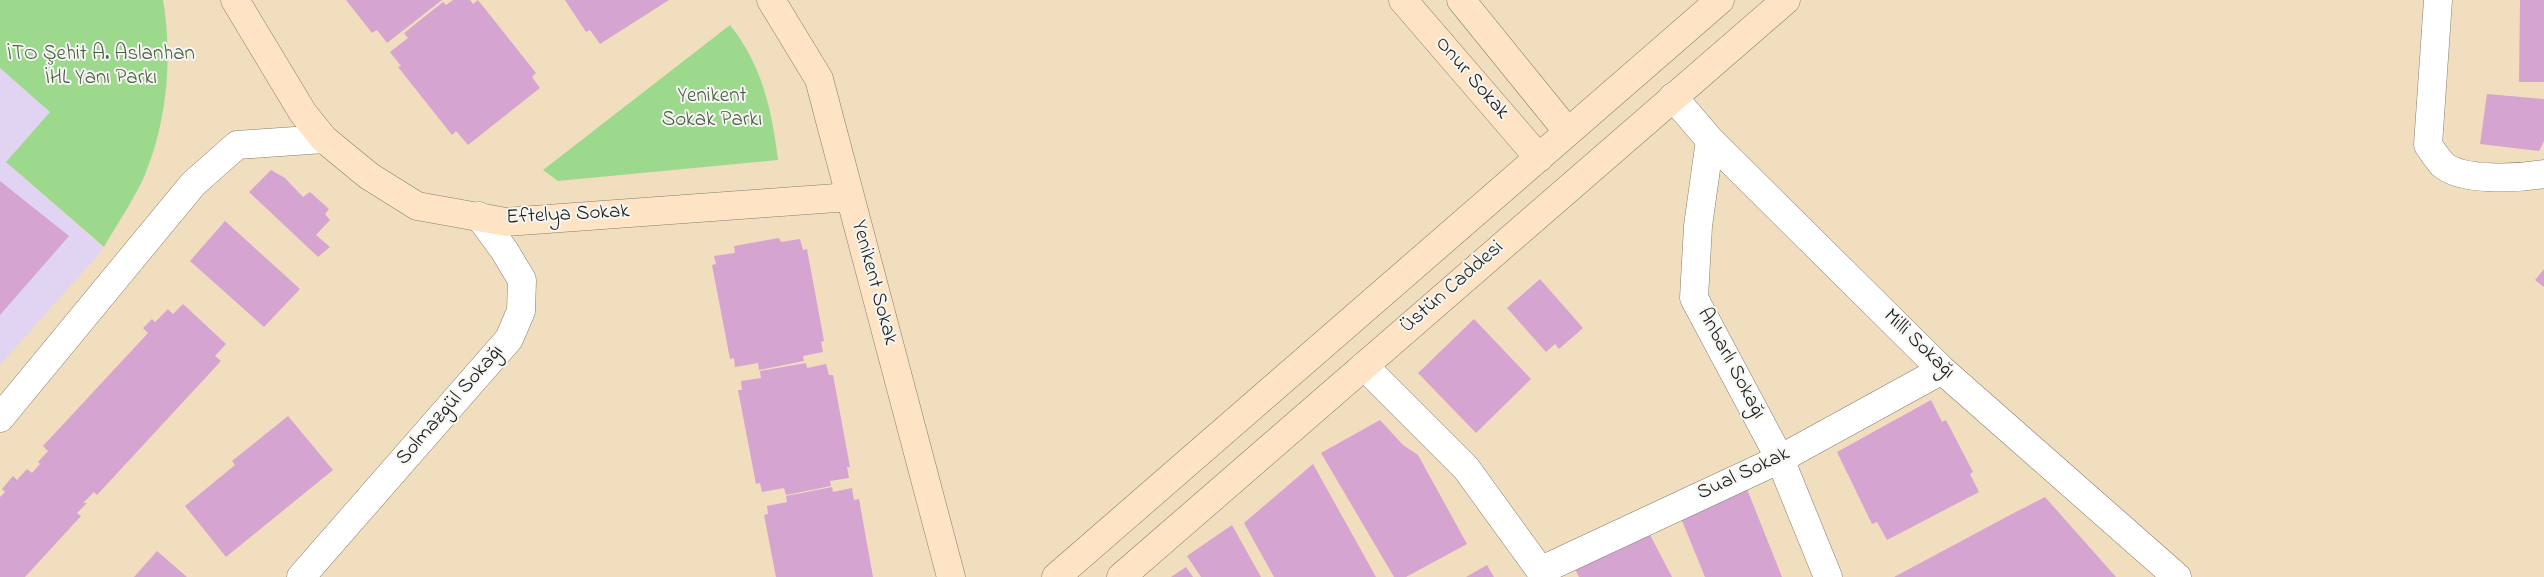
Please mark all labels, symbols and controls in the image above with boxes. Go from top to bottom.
street label: Onur Sokak [1428,32,1514,126]
park label: İTO Şehit A. Aslanhan İHL Yanı Parkı [7,43,195,93]
park label: Yenikent Sokak Parkı [662,85,762,135]
street label: Eftelya Sokak [506,200,630,232]
street label: Yenikent Sokak [844,218,902,348]
street label: Üstün Caddesi [1396,236,1510,340]
street label: Anbarlı Sokağı [1690,304,1770,424]
street label: Milli Sokağı [1877,305,1959,385]
street label: Solmazgül Sokağı [392,341,510,471]
street label: Sual Sokak [1694,443,1794,507]

